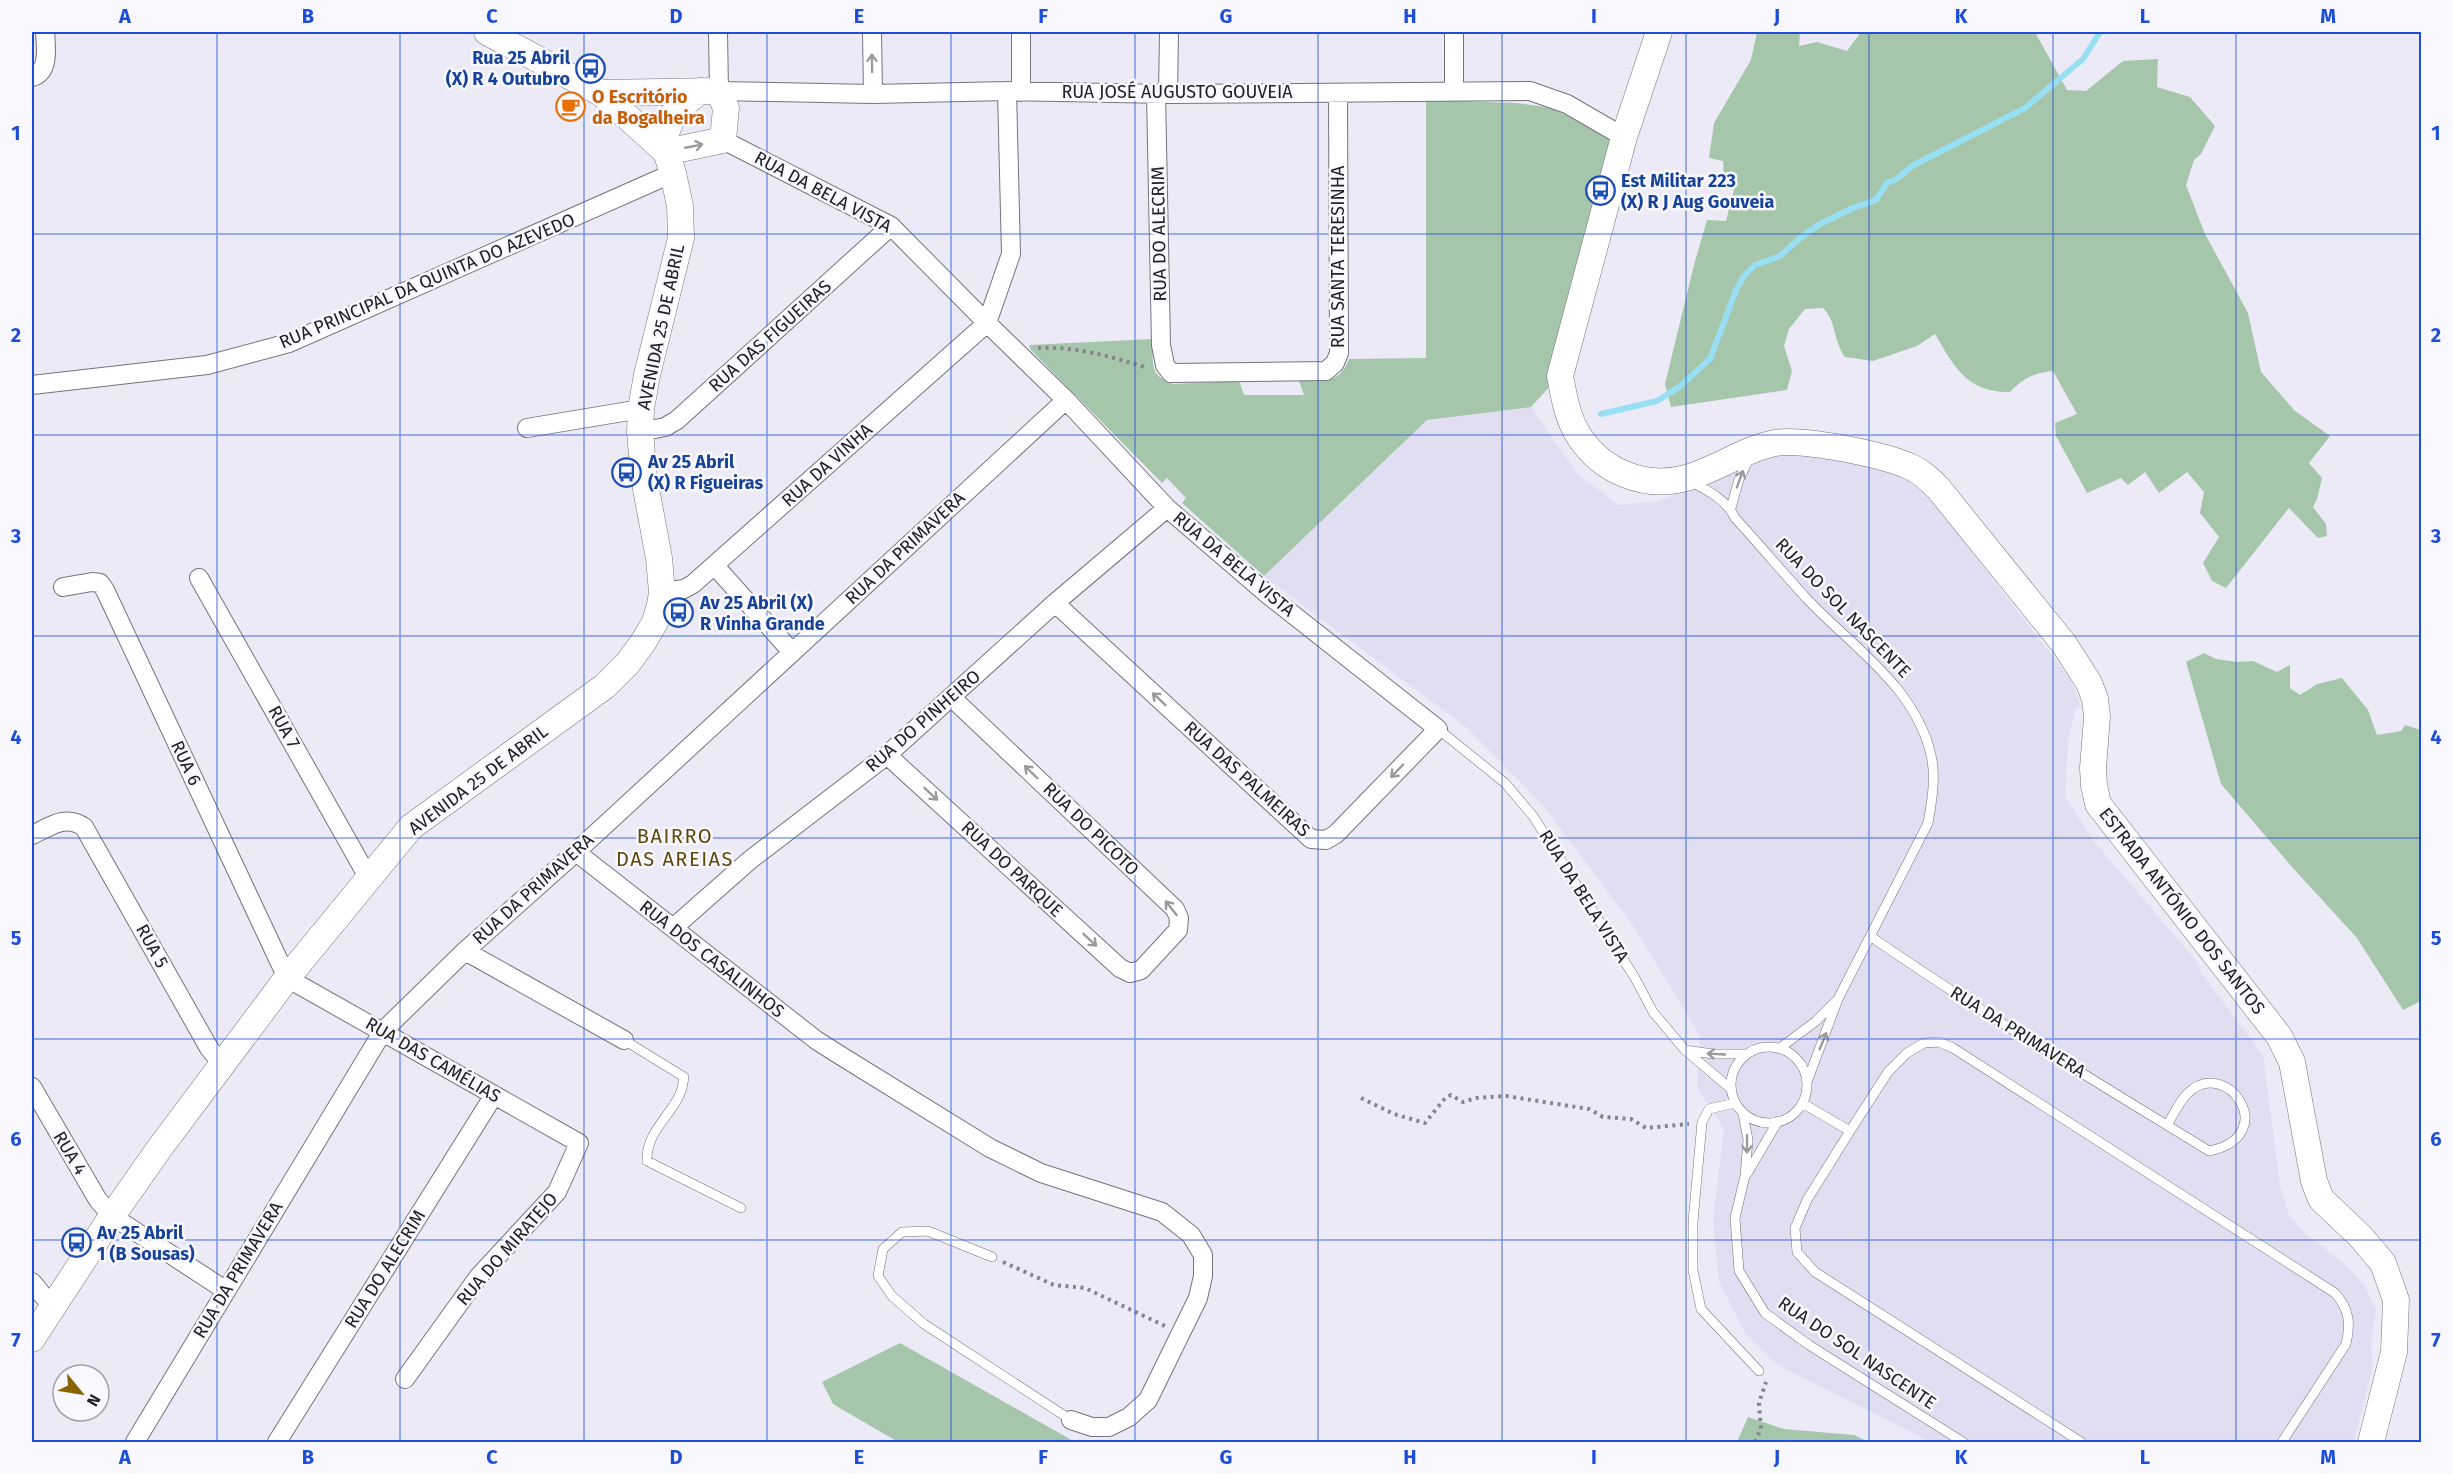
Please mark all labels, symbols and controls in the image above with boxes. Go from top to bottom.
text: A [118,4,132,28]
text: B [302,4,314,28]
text: C [486,4,498,28]
text: D [669,4,683,28]
text: E [854,4,864,28]
text: F [1038,4,1048,28]
text: G [1220,4,1232,28]
text: H [1403,4,1417,28]
text: I [1591,4,1597,28]
text: J [1773,4,1780,28]
text: K [1955,4,1968,28]
text: L [2140,4,2150,28]
text: M [2320,4,2336,28]
place label: Rua 25 Abril (X) R 4 Outubro [446,47,571,90]
bus stop icon: Rua 25 Abril (X) R 4 Outubro [575,52,607,84]
one-way arrow [867,53,878,73]
street label: RUA JOSÉ AUGUSTO GOUVEIA [1061,80,1293,103]
place label: O Escritório da Bogalheira [592,86,705,129]
cafe icon: O Escritório da Bogalheira [555,91,587,123]
text: 1 [11,121,21,145]
text: 1 [2431,121,2441,145]
one-way arrow [684,140,704,151]
street label: RUA DA BELA VISTA [751,147,896,238]
street label: RUA SANTA TERESINHA [1327,165,1349,348]
street label: RUA DO ALECRIM [1147,166,1171,302]
place label: Est Militar 223 (X) R J Aug Gouveia [1621,170,1774,213]
bus stop icon: Est Militar 223 (X) R J Aug Gouveia [1584,175,1616,207]
street label: RUA PRINCIPAL DA QUINTA DO AZEVEDO [276,209,578,353]
street label: AVENIDA 25 DE ABRIL [633,242,689,412]
street label: RUA DAS FIGUEIRAS [704,275,836,397]
text: 2 [11,323,21,347]
text: 2 [2431,323,2441,347]
street label: RUA DA VINHA [777,418,877,511]
place label: Av 25 Abril (X) R Figueiras [647,451,763,494]
bus stop icon: Av 25 Abril (X) R Figueiras [611,456,643,488]
one-way arrow [1735,471,1746,489]
street label: RUA DA PRIMAVERA [841,486,970,609]
street label: RUA DA BELA VISTA [1169,507,1300,622]
text: 3 [10,524,21,548]
text: 3 [2430,524,2441,548]
street label: RUA DO SOL NASCENTE [1771,534,1915,682]
place label: Av 25 Abril (X) R Vinha Grande [699,592,825,635]
bus stop icon: Av 25 Abril (X) R Vinha Grande [663,597,695,629]
street label: RUA DO PINHEIRO [861,665,985,777]
one-way arrow [1152,692,1167,706]
street label: RUA 7 [263,702,305,752]
street label: RUA DAS PALMEIRAS [1179,717,1315,842]
street label: AVENIDA 25 DE ABRIL [404,720,552,840]
text: 4 [10,725,22,749]
text: 4 [2430,725,2442,749]
street label: RUA 6 [166,737,206,789]
one-way arrow [1390,764,1405,779]
one-way arrow [1024,765,1039,780]
street label: RUA DO PICOTO [1038,778,1144,880]
one-way arrow [923,787,938,801]
street label: ESTRADA ANTÓNIO DOS SANTOS [2094,803,2270,1019]
street label: RUA DO PARQUE [957,816,1067,922]
district label: BAIRRO DAS AREIAS [616,824,734,871]
street label: RUA DA BELA VISTA [1534,826,1634,967]
street label: RUA DA PRIMAVERA [468,828,599,949]
street label: RUA DOS CASALINHOS [635,896,789,1022]
one-way arrow [1165,900,1177,916]
street label: RUA 5 [131,920,173,972]
text: 5 [11,926,22,950]
text: 5 [2431,926,2442,950]
one-way arrow [1082,933,1097,947]
street label: RUA DA PRIMAVERA [1946,981,2090,1083]
street label: RUA DAS CAMÉLIAS [362,1012,505,1108]
one-way arrow [1818,1032,1829,1051]
one-way arrow [1706,1048,1726,1059]
text: 6 [10,1127,22,1151]
street label: RUA 4 [48,1127,92,1179]
text: 6 [2430,1127,2442,1151]
one-way arrow [1741,1134,1753,1154]
street label: RUA DO MIRATEJO [452,1188,562,1310]
street label: RUA DA PRIMAVERA [188,1197,288,1342]
street label: RUA DO ALECRIM [340,1206,430,1332]
place label: Av 25 Abril 1 (B Sousas) [96,1222,195,1265]
bus stop icon: Av 25 Abril 1 (B Sousas) [60,1227,92,1259]
street label: RUA DO SOL NASCENTE [1774,1292,1940,1414]
text: 7 [11,1328,21,1352]
text: 7 [2431,1328,2441,1352]
north arrow [51,1363,111,1423]
text: N [83,1391,104,1410]
text: A [118,1445,132,1469]
text: B [302,1445,314,1469]
text: C [486,1445,498,1469]
text: D [669,1445,683,1469]
text: E [854,1445,864,1469]
text: F [1038,1445,1048,1469]
text: G [1220,1445,1232,1469]
text: H [1403,1445,1417,1469]
text: I [1591,1445,1597,1469]
text: J [1773,1445,1780,1469]
text: K [1955,1445,1968,1469]
text: L [2140,1445,2150,1469]
text: M [2320,1445,2336,1469]

